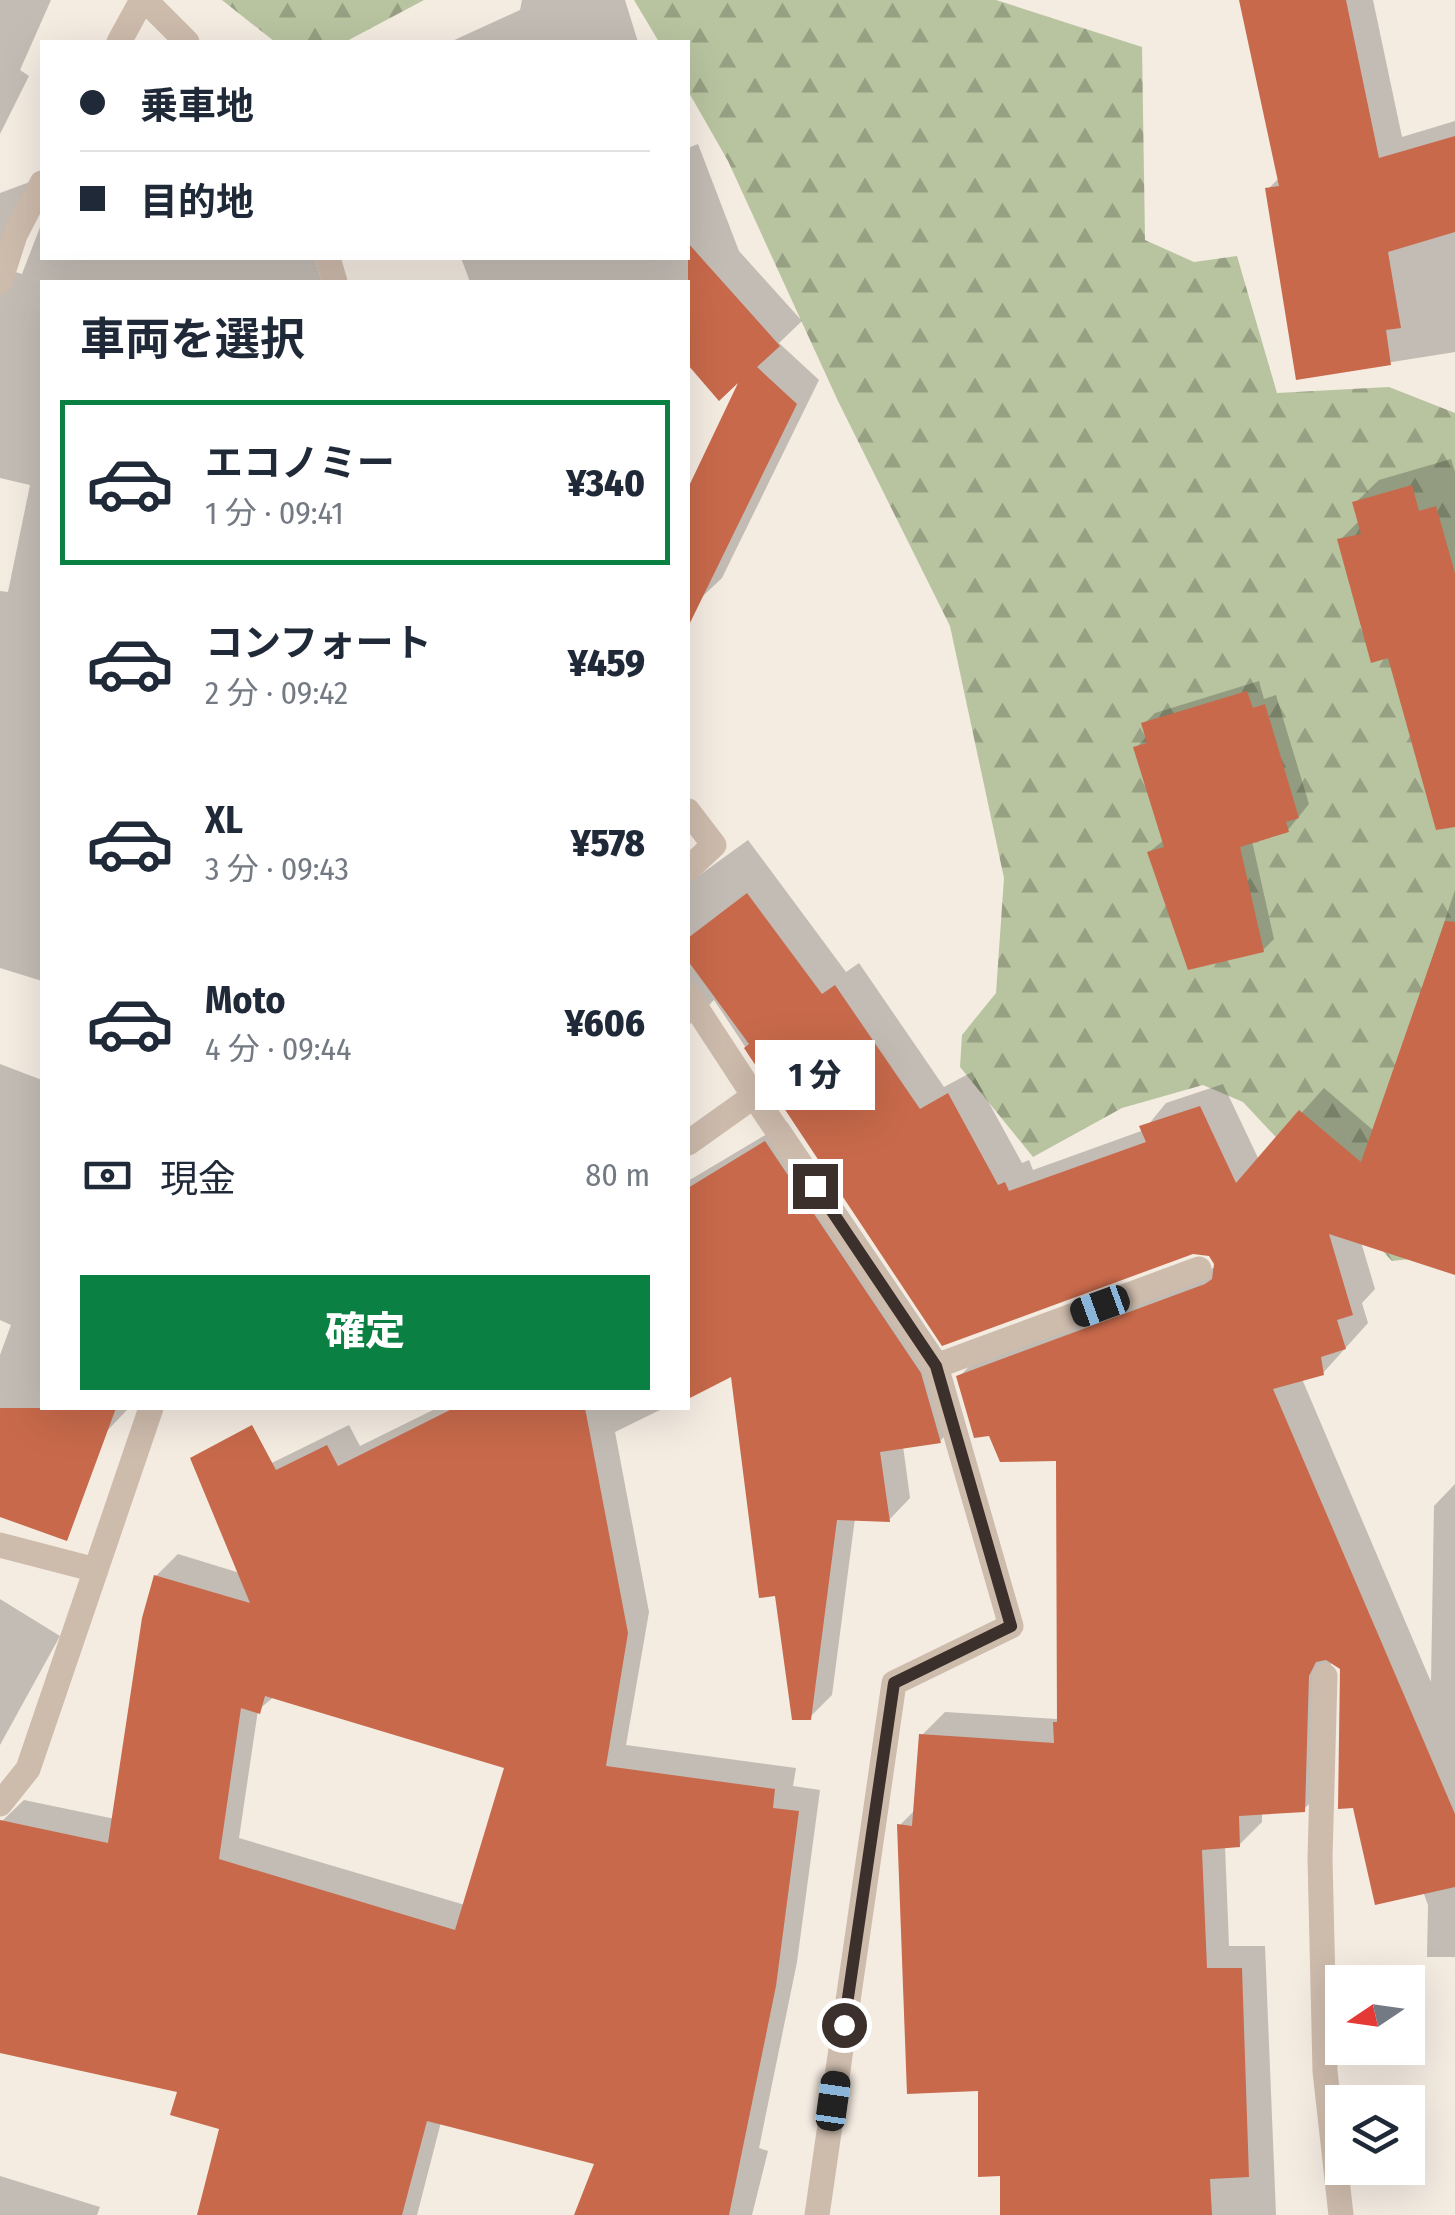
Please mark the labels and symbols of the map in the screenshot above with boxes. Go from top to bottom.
callout: 1 分 [755,1041,875,1111]
route end [793,1164,838,1209]
car [1067,1282,1133,1330]
north arrow [1325,1965,1425,2065]
route start [822,2003,867,2048]
car [814,2069,852,2133]

